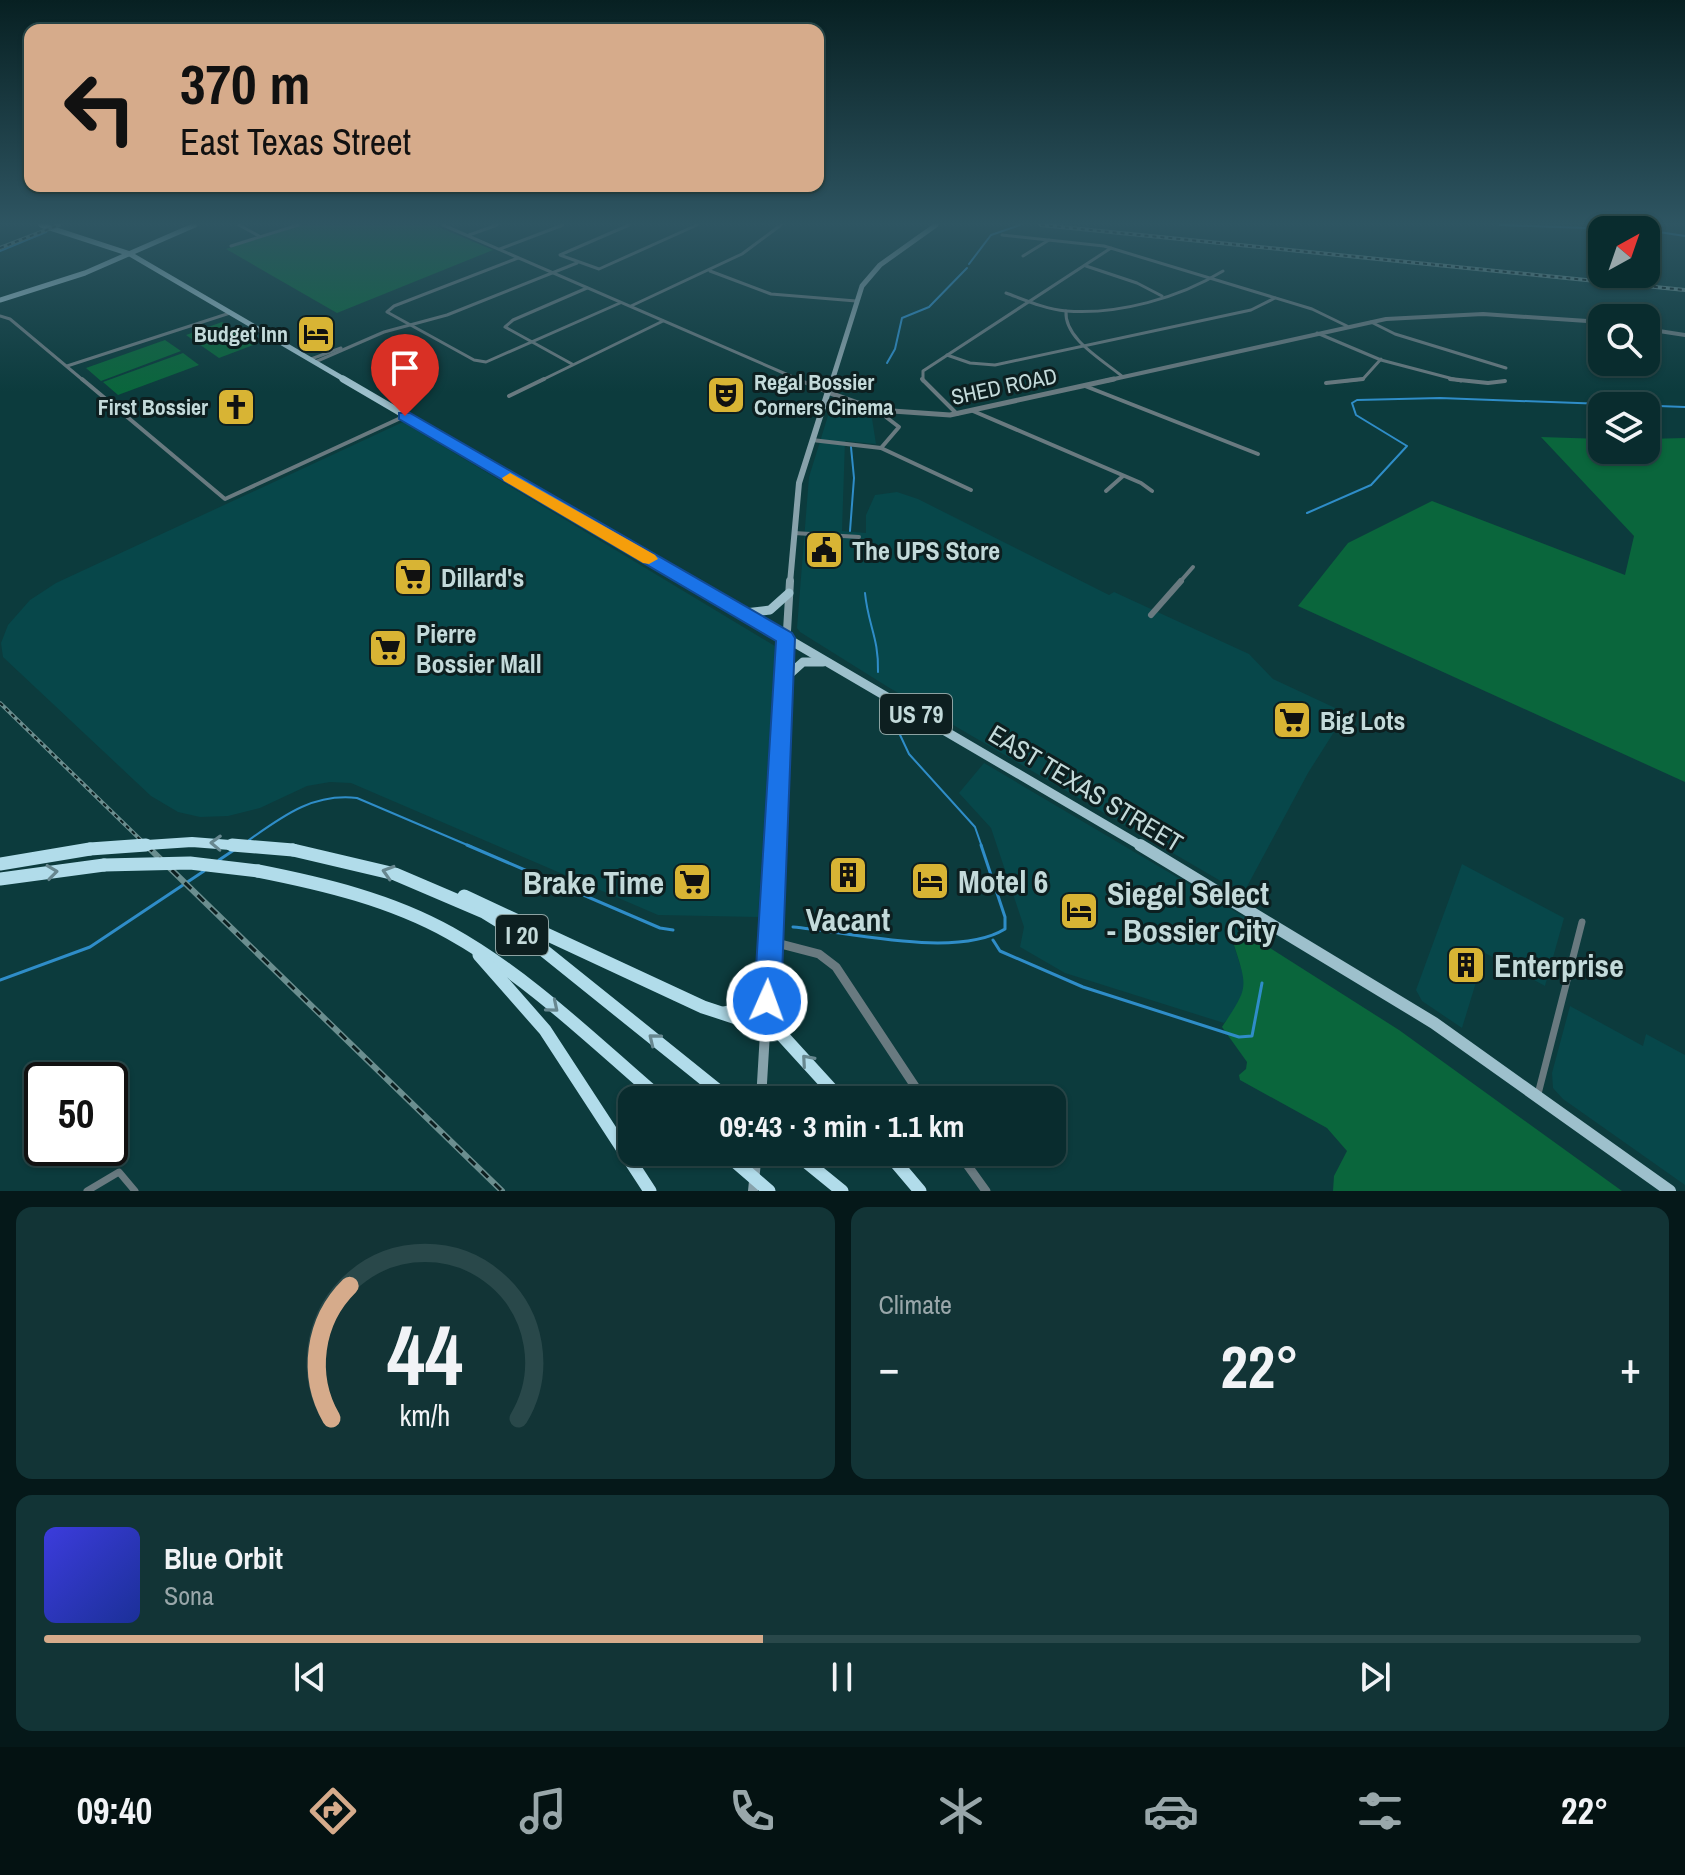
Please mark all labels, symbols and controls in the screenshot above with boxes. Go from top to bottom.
text: 370 m [180,46,310,121]
icon: left [48,56,152,160]
text: East Texas Street [180,118,411,166]
north arrow [1588,216,1660,288]
map controls [1588,216,1660,464]
button: search [1588,304,1660,376]
hotel icon: Budget Inn [295,313,337,355]
place label: Budget Inn [194,319,288,349]
pin [371,334,439,416]
icon: arrive [383,346,427,390]
street label: SHED ROAD [948,360,1060,412]
place label: Regal Bossier Corners Cinema [754,367,893,422]
theatre icon: Regal Bossier Corners Cinema [705,374,747,416]
church icon: First Bossier [215,386,257,428]
place label: First Bossier [98,392,208,422]
button: layers [1588,392,1660,464]
public building icon: The UPS Store [803,529,845,571]
place label: The UPS Store [852,533,1000,568]
supermarket icon: Dillard's [392,556,434,598]
place label: Dillard's [441,560,524,595]
place label: Pierre Bossier Mall [416,616,542,681]
supermarket icon: Pierre Bossier Mall [367,627,409,669]
road number: US 79 [880,694,952,734]
supermarket icon: Big Lots [1271,699,1313,741]
place label: Big Lots [1320,703,1405,738]
street label: EAST TEXAS STREET [982,716,1190,860]
one-way arrow [209,835,222,852]
building icon: Vacant [827,854,869,896]
hotel icon: Motel 6 [909,860,951,902]
place label: Motel 6 [958,860,1048,903]
place label: Brake Time [523,861,664,904]
supermarket icon: Brake Time [671,861,713,903]
one-way arrow [46,863,59,880]
one-way arrow [382,866,396,882]
place label: Siegel Select - Bossier City [1107,872,1277,952]
hotel icon: Siegel Select - Bossier City [1058,890,1100,932]
place label: Vacant [806,898,891,941]
road number: I 20 [496,915,548,955]
building icon: Enterprise [1445,944,1487,986]
place label: Enterprise [1494,944,1624,987]
position arrow [725,959,809,1043]
one-way arrow [543,997,558,1012]
one-way arrow [648,1034,663,1048]
one-way arrow [802,1055,816,1069]
speed limit sign: 50 [24,1062,128,1166]
text: 09:43 · 3 min · 1.1 km [720,1106,964,1146]
text: Climate [879,1287,952,1322]
text: 44 [387,1299,463,1411]
text: 22° [1220,1326,1299,1407]
text: − [879,1337,900,1397]
text: + [1620,1337,1641,1397]
text: km/h [400,1396,451,1435]
text: Blue Orbit [164,1538,283,1578]
text: Sona [164,1578,214,1613]
icon: previous [288,1655,332,1699]
icon: pause [820,1655,864,1699]
icon: next [1353,1655,1397,1699]
icon: directions [305,1783,361,1839]
icon: music [515,1783,571,1839]
icon: phone [724,1783,780,1839]
icon: climate [933,1783,989,1839]
icon: car [1143,1783,1199,1839]
icon: filters [1352,1783,1408,1839]
text: 09:40 [77,1787,152,1835]
text: 22° [1561,1787,1608,1835]

